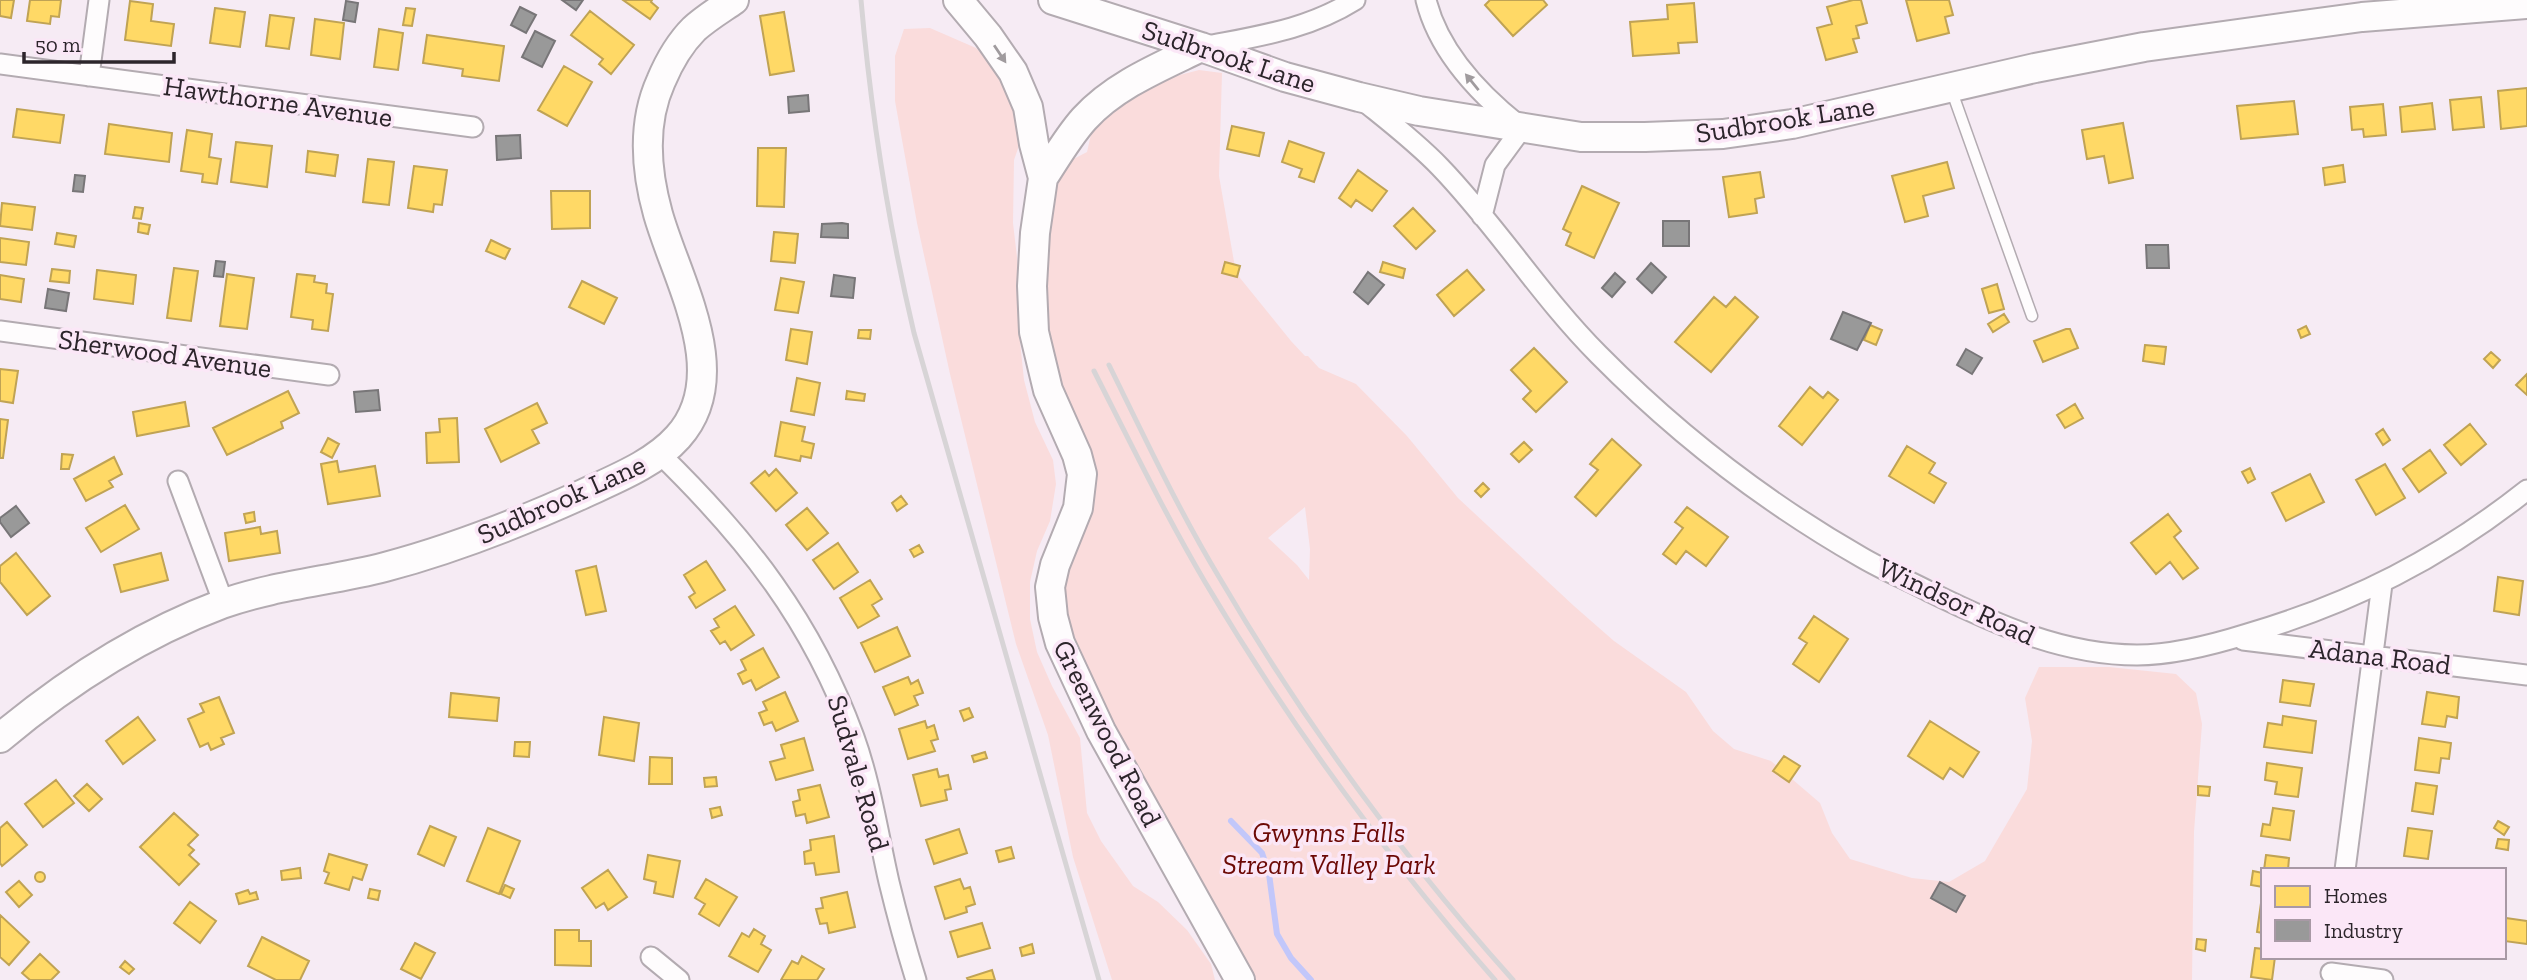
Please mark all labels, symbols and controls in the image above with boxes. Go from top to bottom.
street label: Sudbrook Lane [1138,13,1320,100]
scale bar [24,21,175,65]
text: 50 m [35,32,81,57]
one-way arrow [993,44,1006,63]
street label: Hawthorne Avenue [161,69,395,134]
one-way arrow [1464,73,1479,91]
street label: Sudbrook Lane [1693,89,1877,150]
street label: Sherwood Avenue [56,322,274,385]
street label: Sudbrook Lane [472,448,650,551]
street label: Windsor Road [1873,551,2041,652]
street label: Adana Road [2307,631,2453,682]
street label: Greenwood Road [1046,635,1169,832]
street label: Sudvale Road [821,691,897,855]
park label: Gwynns Falls Stream Valley Park [1222,816,1436,881]
legend [2261,868,2506,959]
text: Homes [2324,883,2387,908]
text: Industry [2324,918,2403,943]

